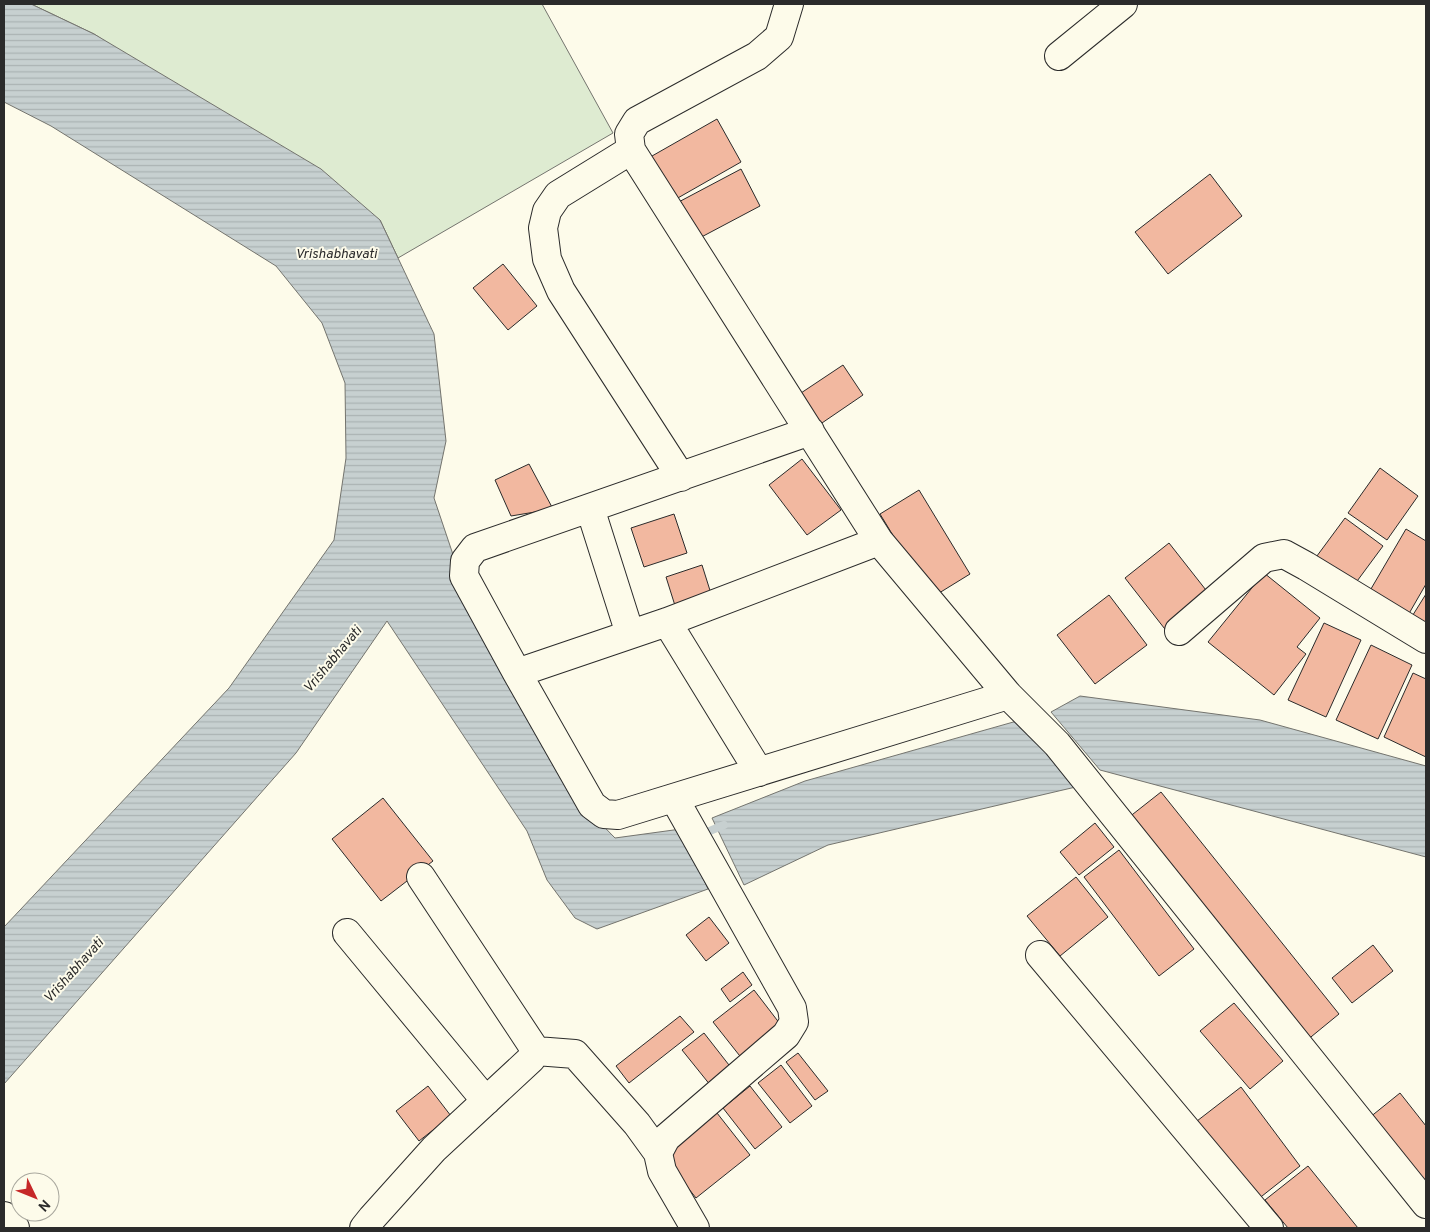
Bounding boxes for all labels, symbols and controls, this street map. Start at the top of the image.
water label: Vrishabhavati [295,246,378,263]
water label: Vrishabhavati [300,622,367,697]
water label: Vrishabhavati [40,934,109,1007]
north arrow [10,1172,60,1222]
text: N [34,1195,53,1214]

